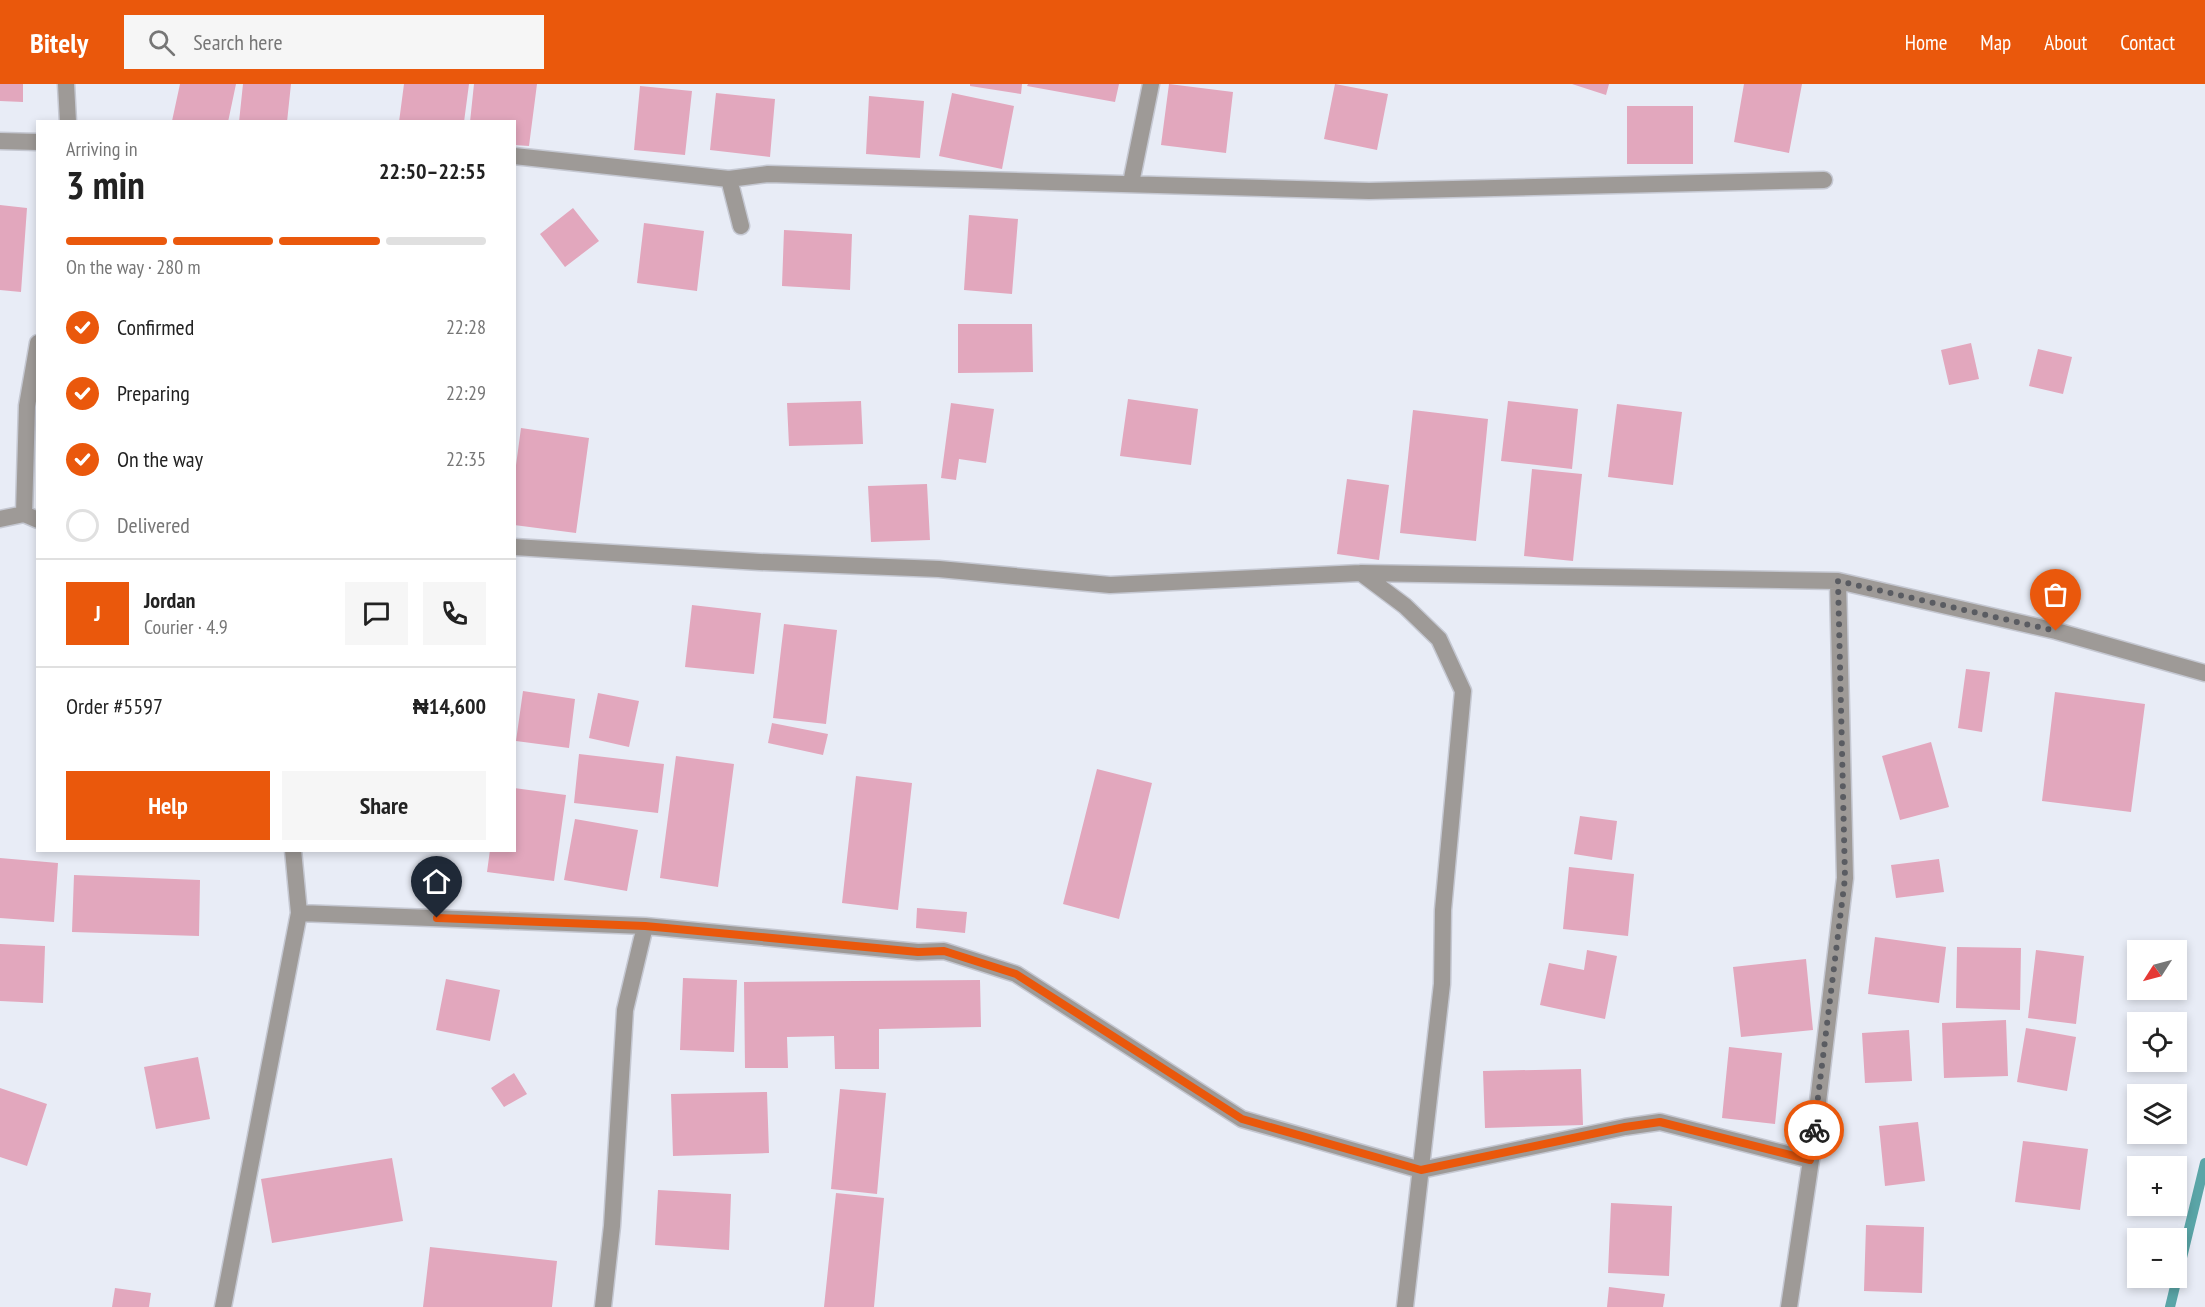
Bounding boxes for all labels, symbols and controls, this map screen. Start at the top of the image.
search box [124,15,544,69]
text: Bitely [30,24,88,61]
icon: search [145,26,178,59]
text: Search here [193,28,283,56]
text: Home [1905,29,1947,56]
text: Map [1980,29,2011,56]
text: About [2044,29,2087,56]
text: Contact [2120,29,2175,56]
text: Arriving in [66,136,138,162]
text: 22:50–22:55 [379,157,486,185]
text: 3 min [66,159,145,210]
text: On the way · 280 m [66,254,201,280]
icon: check [66,311,99,344]
text: Confirmed [117,313,194,341]
text: 22:28 [446,314,486,340]
icon: check [66,377,99,410]
text: Preparing [117,379,190,407]
text: 22:29 [446,380,486,406]
icon: check [66,443,99,476]
text: On the way [117,445,203,473]
text: 22:35 [446,446,486,472]
text: Delivered [117,511,190,539]
pin [2030,569,2081,631]
icon: bag [2039,578,2072,611]
button: chat [345,582,408,645]
button: phone [423,582,486,645]
text: Jordan [144,586,195,614]
text: J [94,599,101,627]
text: Courier · 4.9 [144,614,228,640]
text: Order #5597 [66,692,163,720]
text: ₦14,600 [413,692,486,720]
button: Help [66,771,270,840]
button: Share [282,771,486,840]
pin [411,856,462,918]
icon: home [420,865,453,898]
north arrow [2127,940,2187,1000]
map controls [2127,940,2187,1288]
button: locate [2127,1012,2187,1072]
button: layers [2127,1084,2187,1144]
courier [1784,1100,1844,1160]
icon: bike [1798,1114,1831,1147]
button: + [2127,1156,2187,1216]
button: − [2127,1228,2187,1288]

